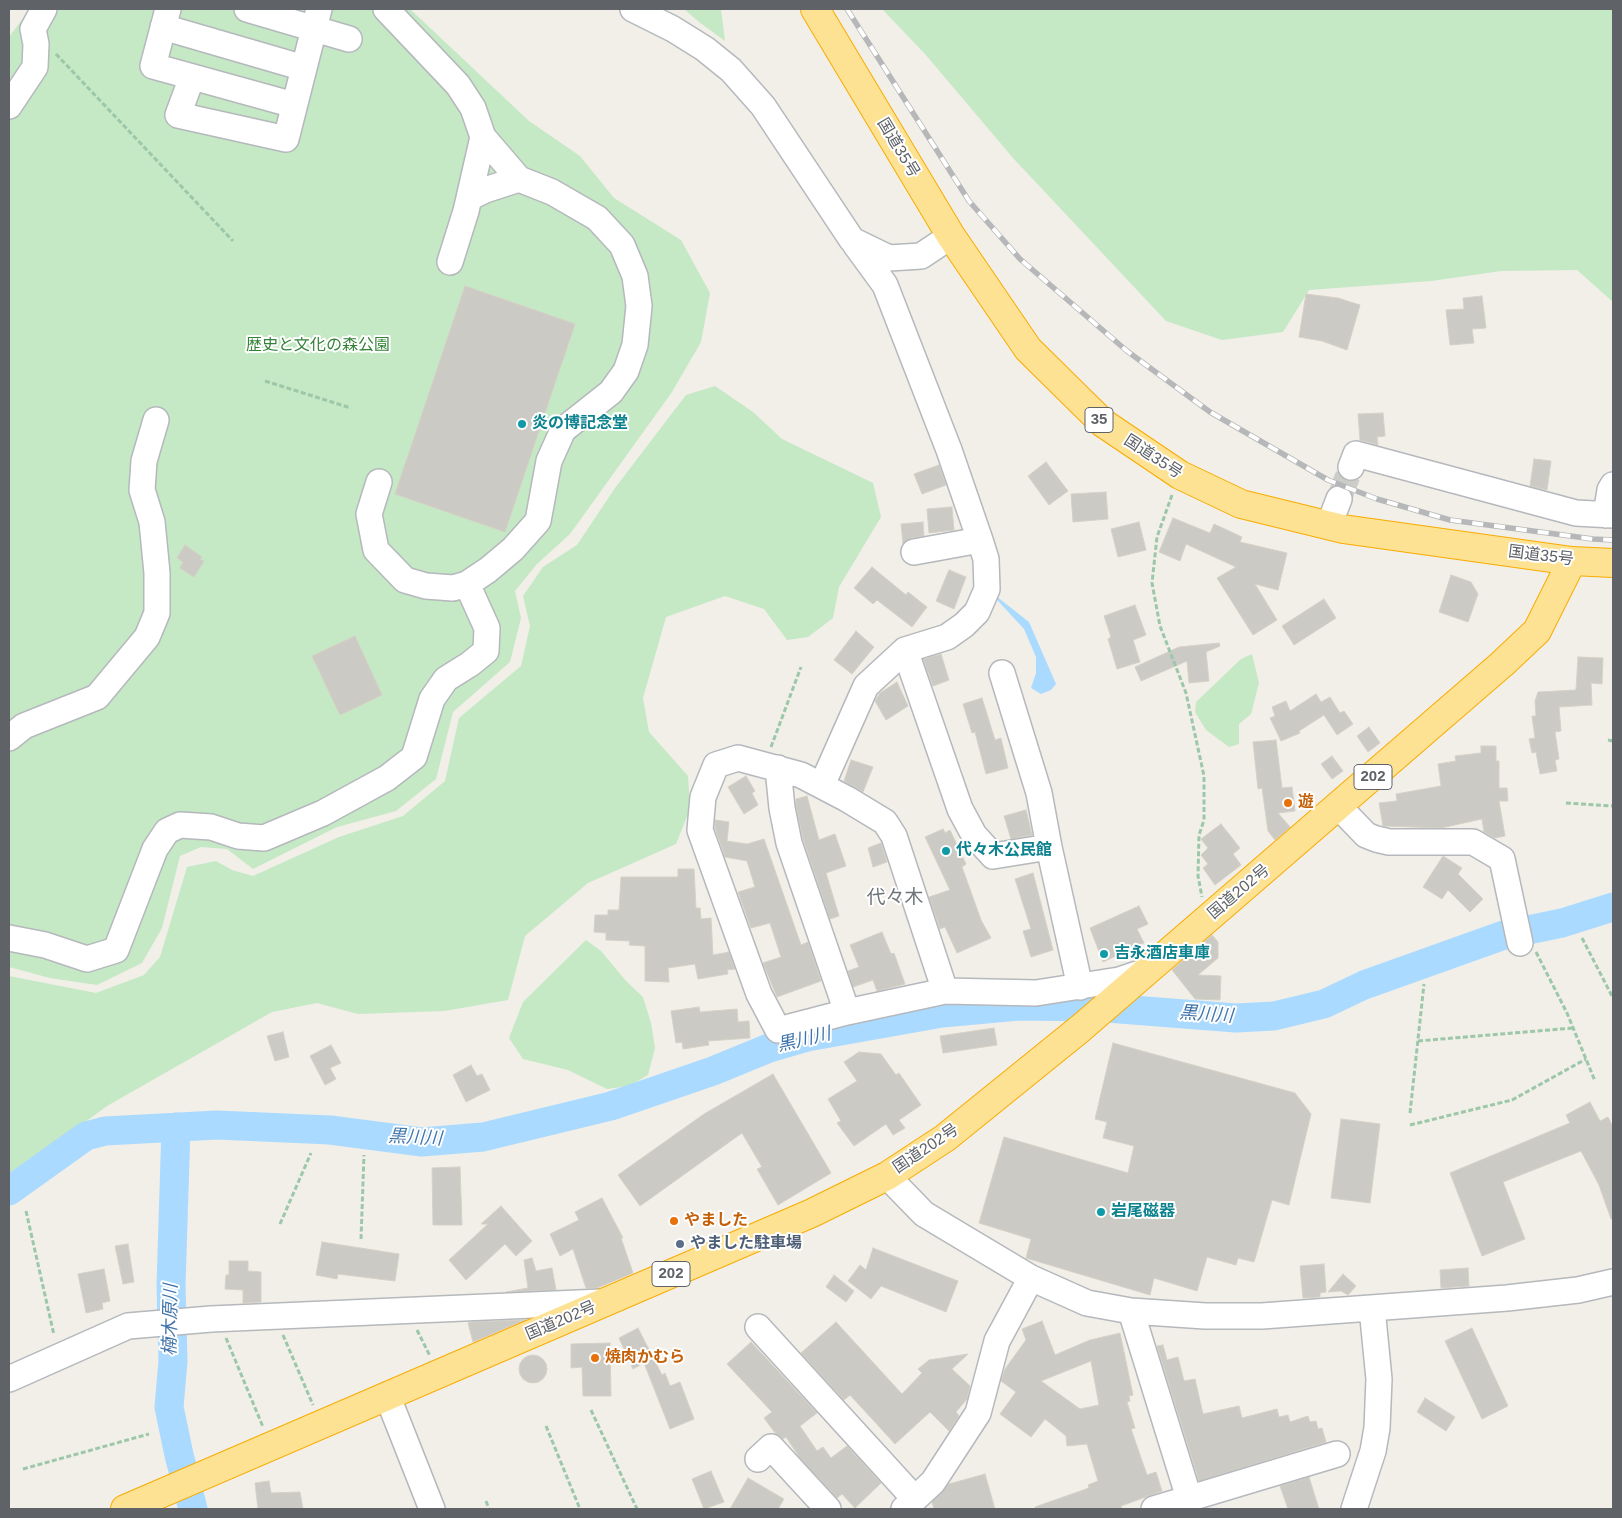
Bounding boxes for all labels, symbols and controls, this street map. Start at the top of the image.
street label: 国道35号 [873,115,923,181]
park label: 歴史と文化の森公園 [246,336,390,356]
road number: 35 [1085,408,1113,432]
place label: 炎の博記念堂 [532,414,628,434]
marker: 炎の博記念堂 [516,418,528,430]
street label: 国道35号 [1120,431,1186,483]
street label: 国道35号 [1507,542,1575,570]
road number: 202 [1354,764,1392,790]
place label: 遊 [1298,793,1314,813]
marker: 遊 [1282,797,1294,809]
place label: 代々木公民館 [956,841,1052,861]
marker: 代々木公民館 [940,845,952,857]
street label: 国道202号 [1204,861,1274,923]
district label: 代々木 [867,887,923,909]
place label: 吉永酒店車庫 [1114,944,1210,964]
marker: 吉永酒店車庫 [1098,948,1110,960]
water label: 黒川川 [1178,1002,1234,1028]
water label: 黒川川 [775,1023,833,1057]
street label: 国道202号 [890,1120,962,1178]
water label: 黒川川 [387,1126,443,1150]
place label: 岩尾磁器 [1111,1202,1175,1222]
marker: 岩尾磁器 [1095,1206,1107,1218]
place label: やました [684,1211,748,1231]
marker: やました [668,1215,680,1227]
place label: やました駐車場 [690,1234,802,1254]
marker: やました駐車場 [674,1238,686,1250]
road number: 202 [652,1262,690,1286]
water label: 楠木原川 [160,1284,182,1356]
street label: 国道202号 [523,1298,599,1344]
place label: 焼肉かむら [605,1348,685,1368]
marker: 焼肉かむら [589,1352,601,1364]

